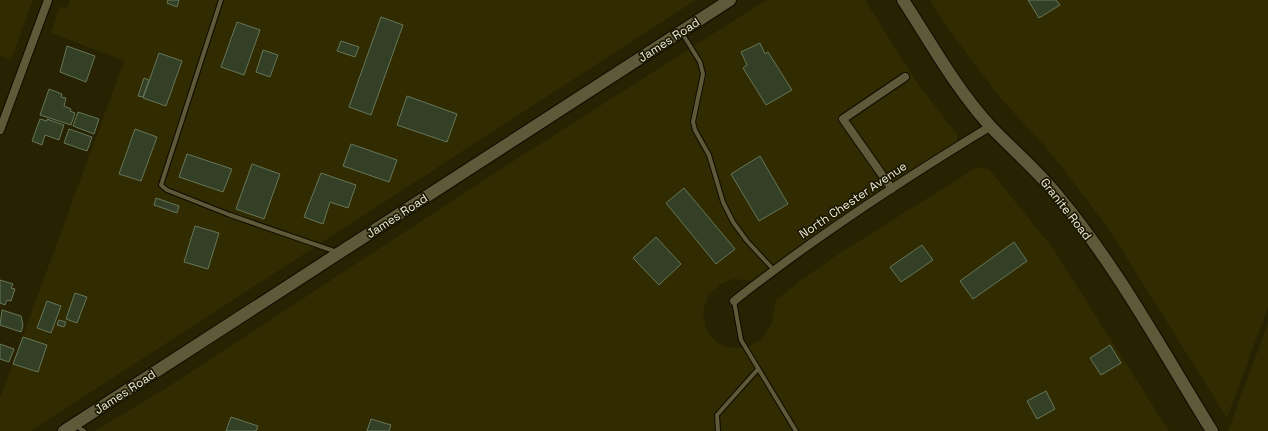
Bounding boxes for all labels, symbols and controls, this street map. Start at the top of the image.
street label: James Road [635,14,703,66]
street label: North Chester Avenue [796,158,910,242]
street label: Granite Road [1037,175,1095,243]
street label: James Road [363,190,431,242]
street label: James Road [91,366,159,418]

